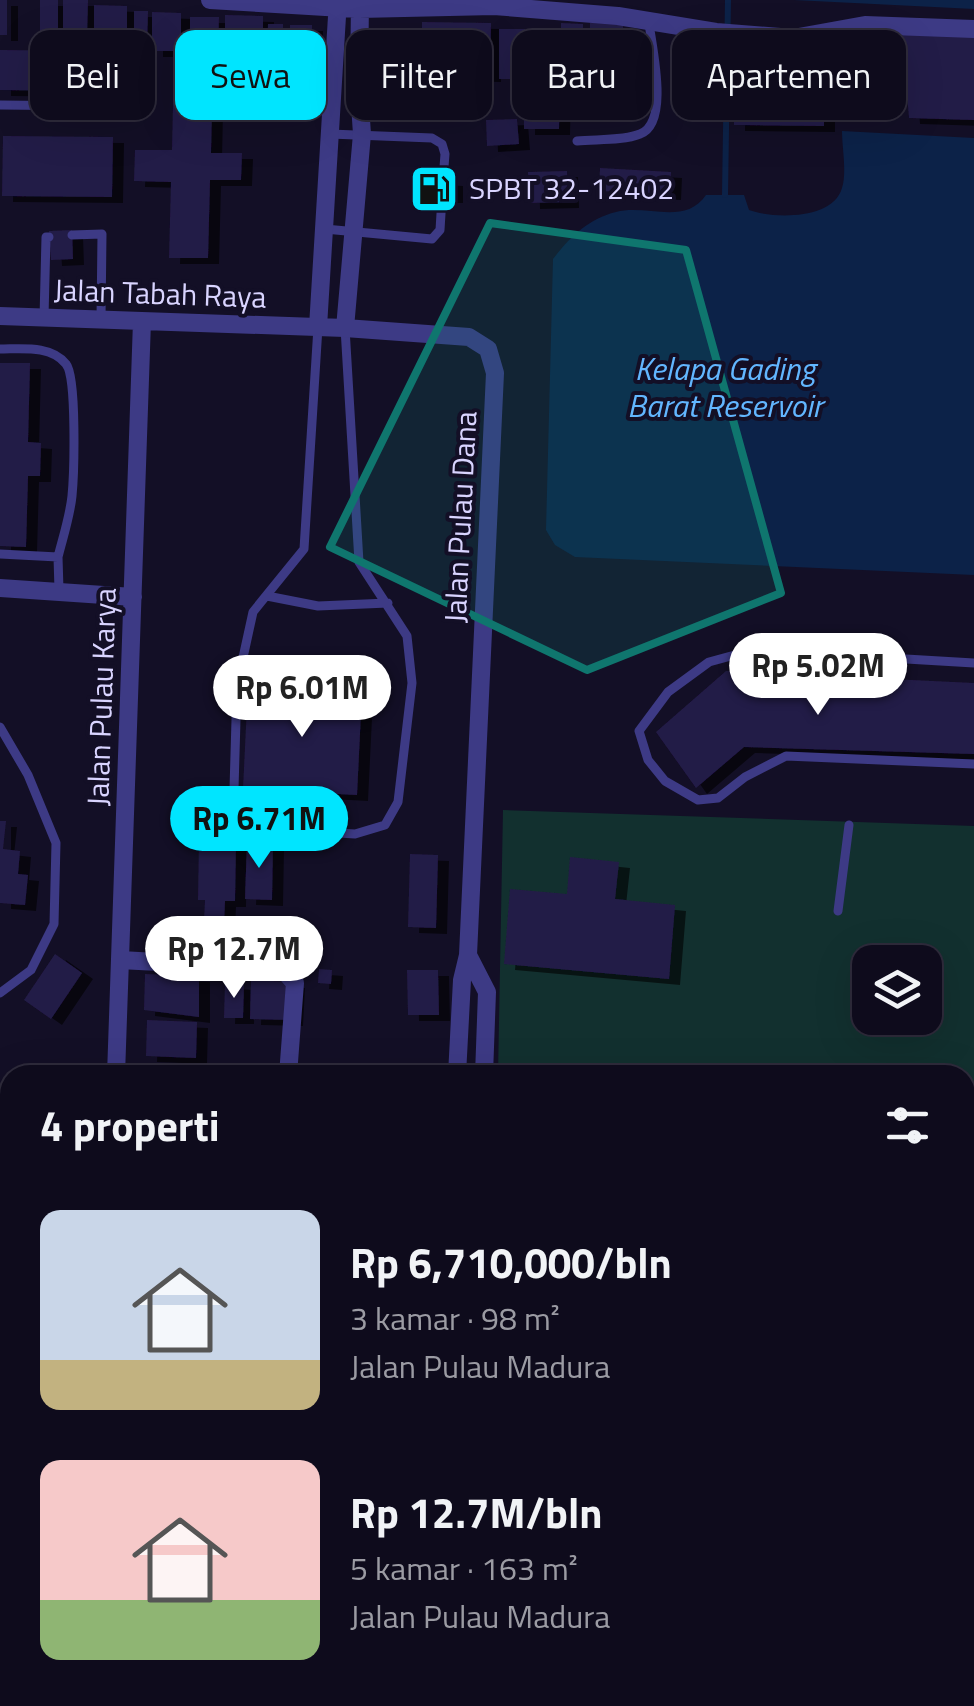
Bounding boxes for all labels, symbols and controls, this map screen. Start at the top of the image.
chip: Beli [30,30,155,120]
chip: Sewa [175,30,326,120]
chip: Filter [346,30,492,120]
chip: Baru [512,30,652,120]
chip: Apartemen [672,30,906,120]
fuel station icon: SPBT 32-12402 [408,163,460,215]
place label: SPBT 32-12402 [469,165,674,211]
street label: Jalan Tabah Raya [53,266,267,320]
water label: Kelapa Gading Barat Reservoir [627,344,827,429]
street label: Jalan Pulau Dana [431,410,489,624]
street label: Jalan Pulau Karya [74,587,128,807]
pin: Rp 5.02M [715,633,921,718]
text: Rp 5.02M [751,641,885,689]
pin: Rp 6.01M [199,655,405,740]
text: Rp 6.01M [235,663,369,711]
pin: Rp 6.71M [156,786,362,871]
text: Rp 6.71M [192,794,326,842]
pin: Rp 12.7M [131,916,337,1001]
text: Rp 12.7M [167,924,301,972]
map controls [852,945,942,1035]
button: layers [852,945,942,1035]
text: 4 properti [40,1093,220,1157]
icon: filters [880,1098,935,1153]
text: Rp 6,710,000/bln [350,1230,672,1294]
icon: home [120,1250,240,1370]
text: 3 kamar · 98 m² [350,1294,560,1342]
text: Jalan Pulau Madura [350,1342,610,1390]
text: Rp 12.7M/bln [350,1480,602,1544]
icon: home [120,1500,240,1620]
text: 5 kamar · 163 m² [350,1544,578,1592]
text: Jalan Pulau Madura [350,1592,610,1640]

